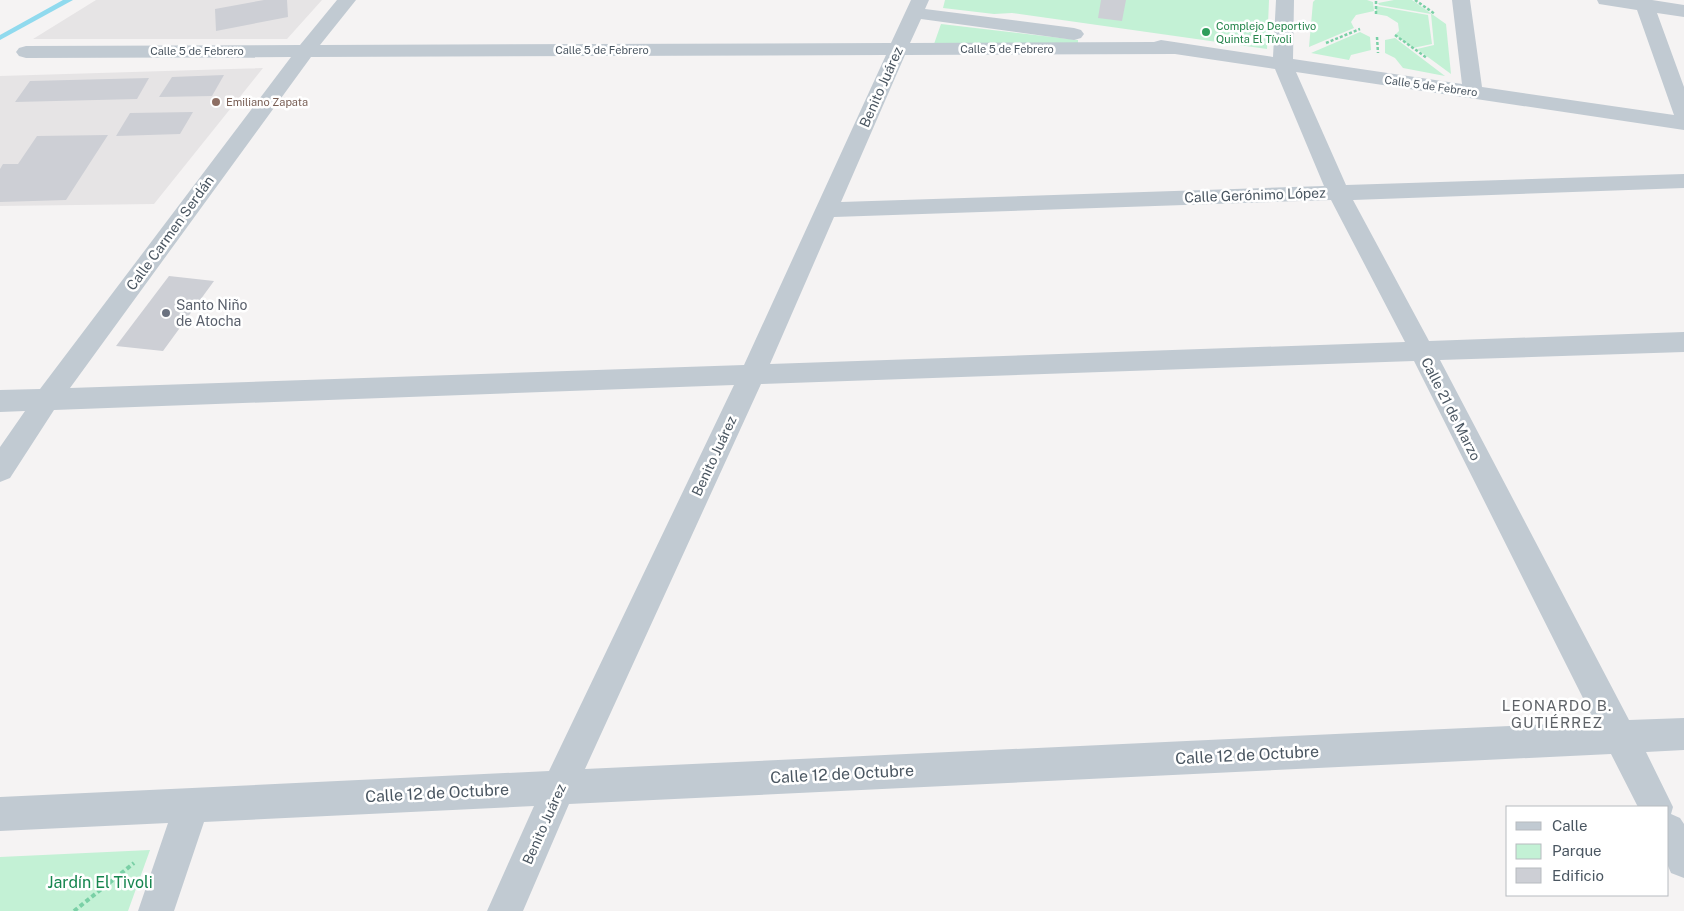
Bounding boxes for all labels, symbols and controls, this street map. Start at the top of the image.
place label: Complejo Deportivo Quinta El Tívoli [1216,20,1316,45]
marker: Complejo Deportivo Quinta El Tívoli [1200,26,1212,38]
street label: Calle 5 de Febrero [960,43,1054,55]
street label: Calle 5 de Febrero [555,44,649,56]
street label: Benito Juárez [856,44,906,130]
street label: Calle 5 de Febrero [150,45,244,57]
street label: Calle 5 de Febrero [1384,74,1478,98]
marker: Emiliano Zapata [210,96,222,108]
place label: Emiliano Zapata [226,96,308,108]
street label: Calle Carmen Serdán [123,173,217,293]
street label: Calle Gerónimo López [1184,185,1326,205]
place label: Santo Niño de Atocha [176,297,248,329]
marker: Santo Niño de Atocha [160,307,172,319]
street label: Calle 21 de Marzo [1418,355,1484,463]
street label: Benito Juárez [688,413,740,499]
district label: LEONARDO B. GUTIÉRREZ [1502,697,1612,731]
street label: Calle 12 de Octubre [1175,742,1319,768]
street label: Calle 12 de Octubre [770,761,914,787]
street label: Calle 12 de Octubre [365,780,509,806]
street label: Benito Juárez [519,781,569,867]
legend [1506,806,1669,896]
text: Calle [1552,817,1588,834]
text: Parque [1552,842,1602,859]
text: Edificio [1552,867,1604,884]
park label: Jardín El Tivoli [47,873,153,892]

